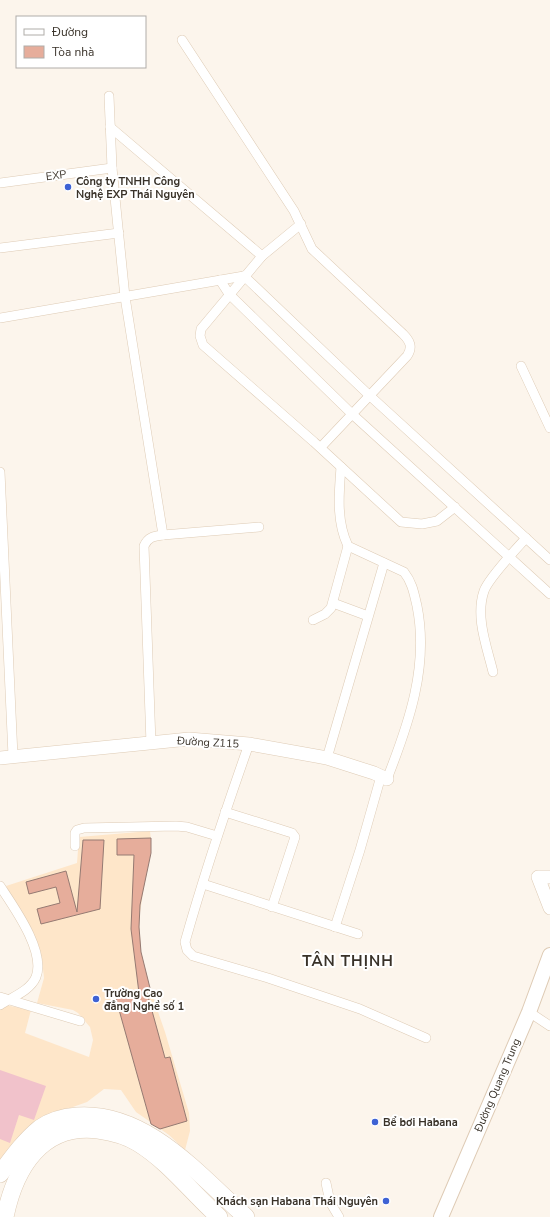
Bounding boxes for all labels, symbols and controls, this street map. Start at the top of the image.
legend [16,16,146,68]
text: Đường [51,24,88,40]
text: Tòa nhà [52,44,94,60]
street label: EXP [45,167,67,184]
place label: Công ty TNHH Công Nghệ EXP Thái Nguyên [76,174,195,202]
marker: Công ty TNHH Công Nghệ EXP Thái Nguyên [63,182,73,192]
street label: Đường Z115 [176,733,240,752]
district label: TÂN THỊNH [302,951,394,971]
place label: Trường Cao đẳng Nghề số 1 [104,986,184,1014]
marker: Trường Cao đẳng Nghề số 1 [91,994,101,1004]
street label: Đường Quang Trung [471,1036,524,1135]
place label: Bể bơi Habana [383,1115,458,1130]
marker: Bể bơi Habana [370,1117,380,1127]
place label: Khách sạn Habana Thái Nguyên [216,1194,378,1209]
marker: Khách sạn Habana Thái Nguyên [381,1196,391,1206]

